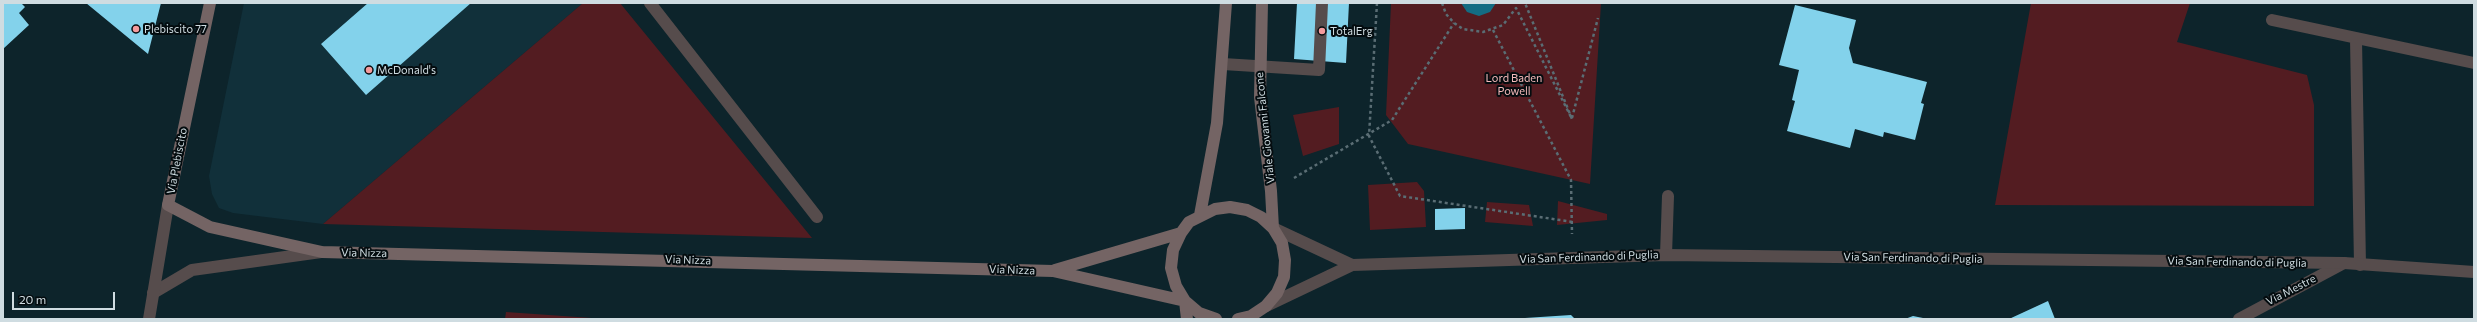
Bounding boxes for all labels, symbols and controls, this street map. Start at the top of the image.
place label: Plebiscito 77 [144,22,207,36]
marker: Plebiscito 77 [131,24,141,34]
place label: TotalErg [1330,24,1373,38]
marker: TotalErg [1317,26,1327,36]
place label: McDonald's [377,63,436,77]
marker: McDonald's [364,65,374,75]
park label: Lord Baden Powell [1486,71,1542,97]
street label: Viale Giovanni Falcone [1253,72,1277,184]
street label: Via Plebiscito [164,127,190,195]
street label: Via Nizza [341,246,387,260]
street label: Via San Ferdinando di Puglia [1519,248,1659,266]
street label: Via San Ferdinando di Puglia [1843,250,1983,266]
street label: Via Nizza [665,253,711,267]
street label: Via San Ferdinando di Puglia [2167,254,2307,270]
street label: Via Nizza [989,263,1035,277]
street label: Via Mestre [2264,272,2318,308]
scale bar [14,284,117,310]
text: 20 m [19,292,46,306]

